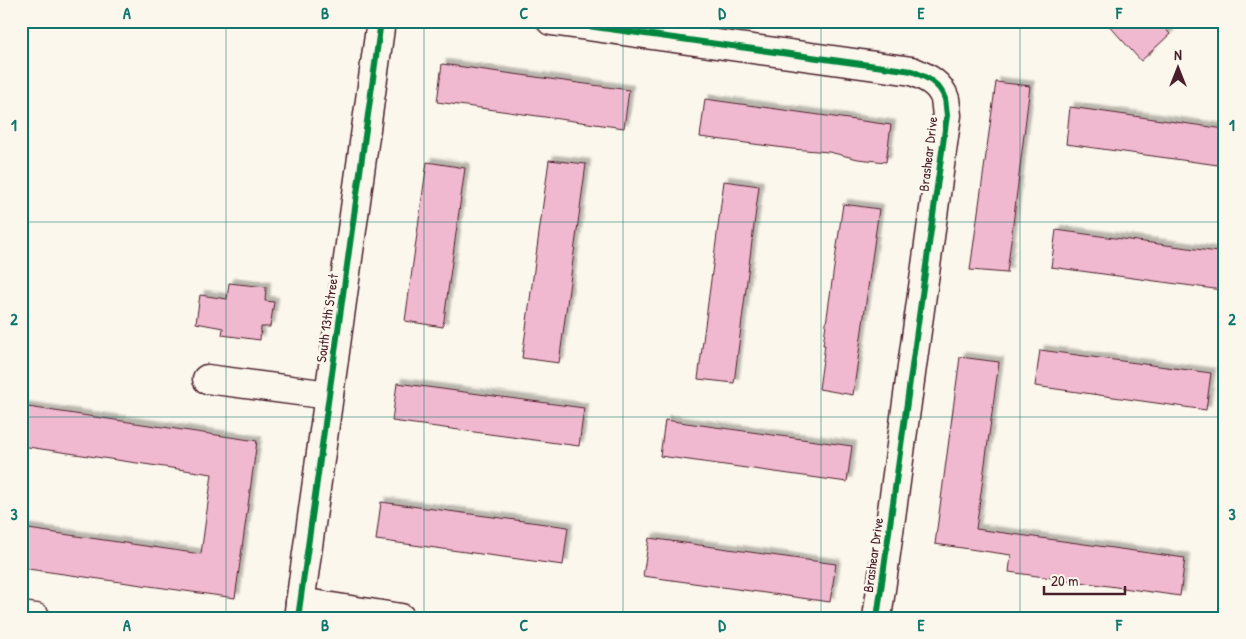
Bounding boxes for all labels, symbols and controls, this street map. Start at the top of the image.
text: A [123,2,131,24]
text: B [321,2,329,24]
text: C [520,2,529,24]
text: D [718,2,726,24]
text: E [917,2,925,24]
text: F [1115,2,1123,24]
north arrow [1154,42,1204,92]
text: N [1174,45,1182,64]
text: 1 [11,114,17,136]
text: 1 [1229,114,1235,136]
street label: Brashear Drive [913,115,942,192]
street label: South 13th Street [311,272,342,364]
text: 2 [10,308,18,330]
text: 2 [1228,308,1236,330]
text: 3 [10,503,18,525]
text: 3 [1228,503,1236,525]
street label: Brashear Drive [858,516,887,594]
scale bar [1044,564,1125,596]
text: 20 m [1051,570,1078,591]
text: A [123,614,131,636]
text: B [321,614,329,636]
text: C [520,614,529,636]
text: D [718,614,726,636]
text: E [917,614,925,636]
text: F [1115,614,1123,636]

